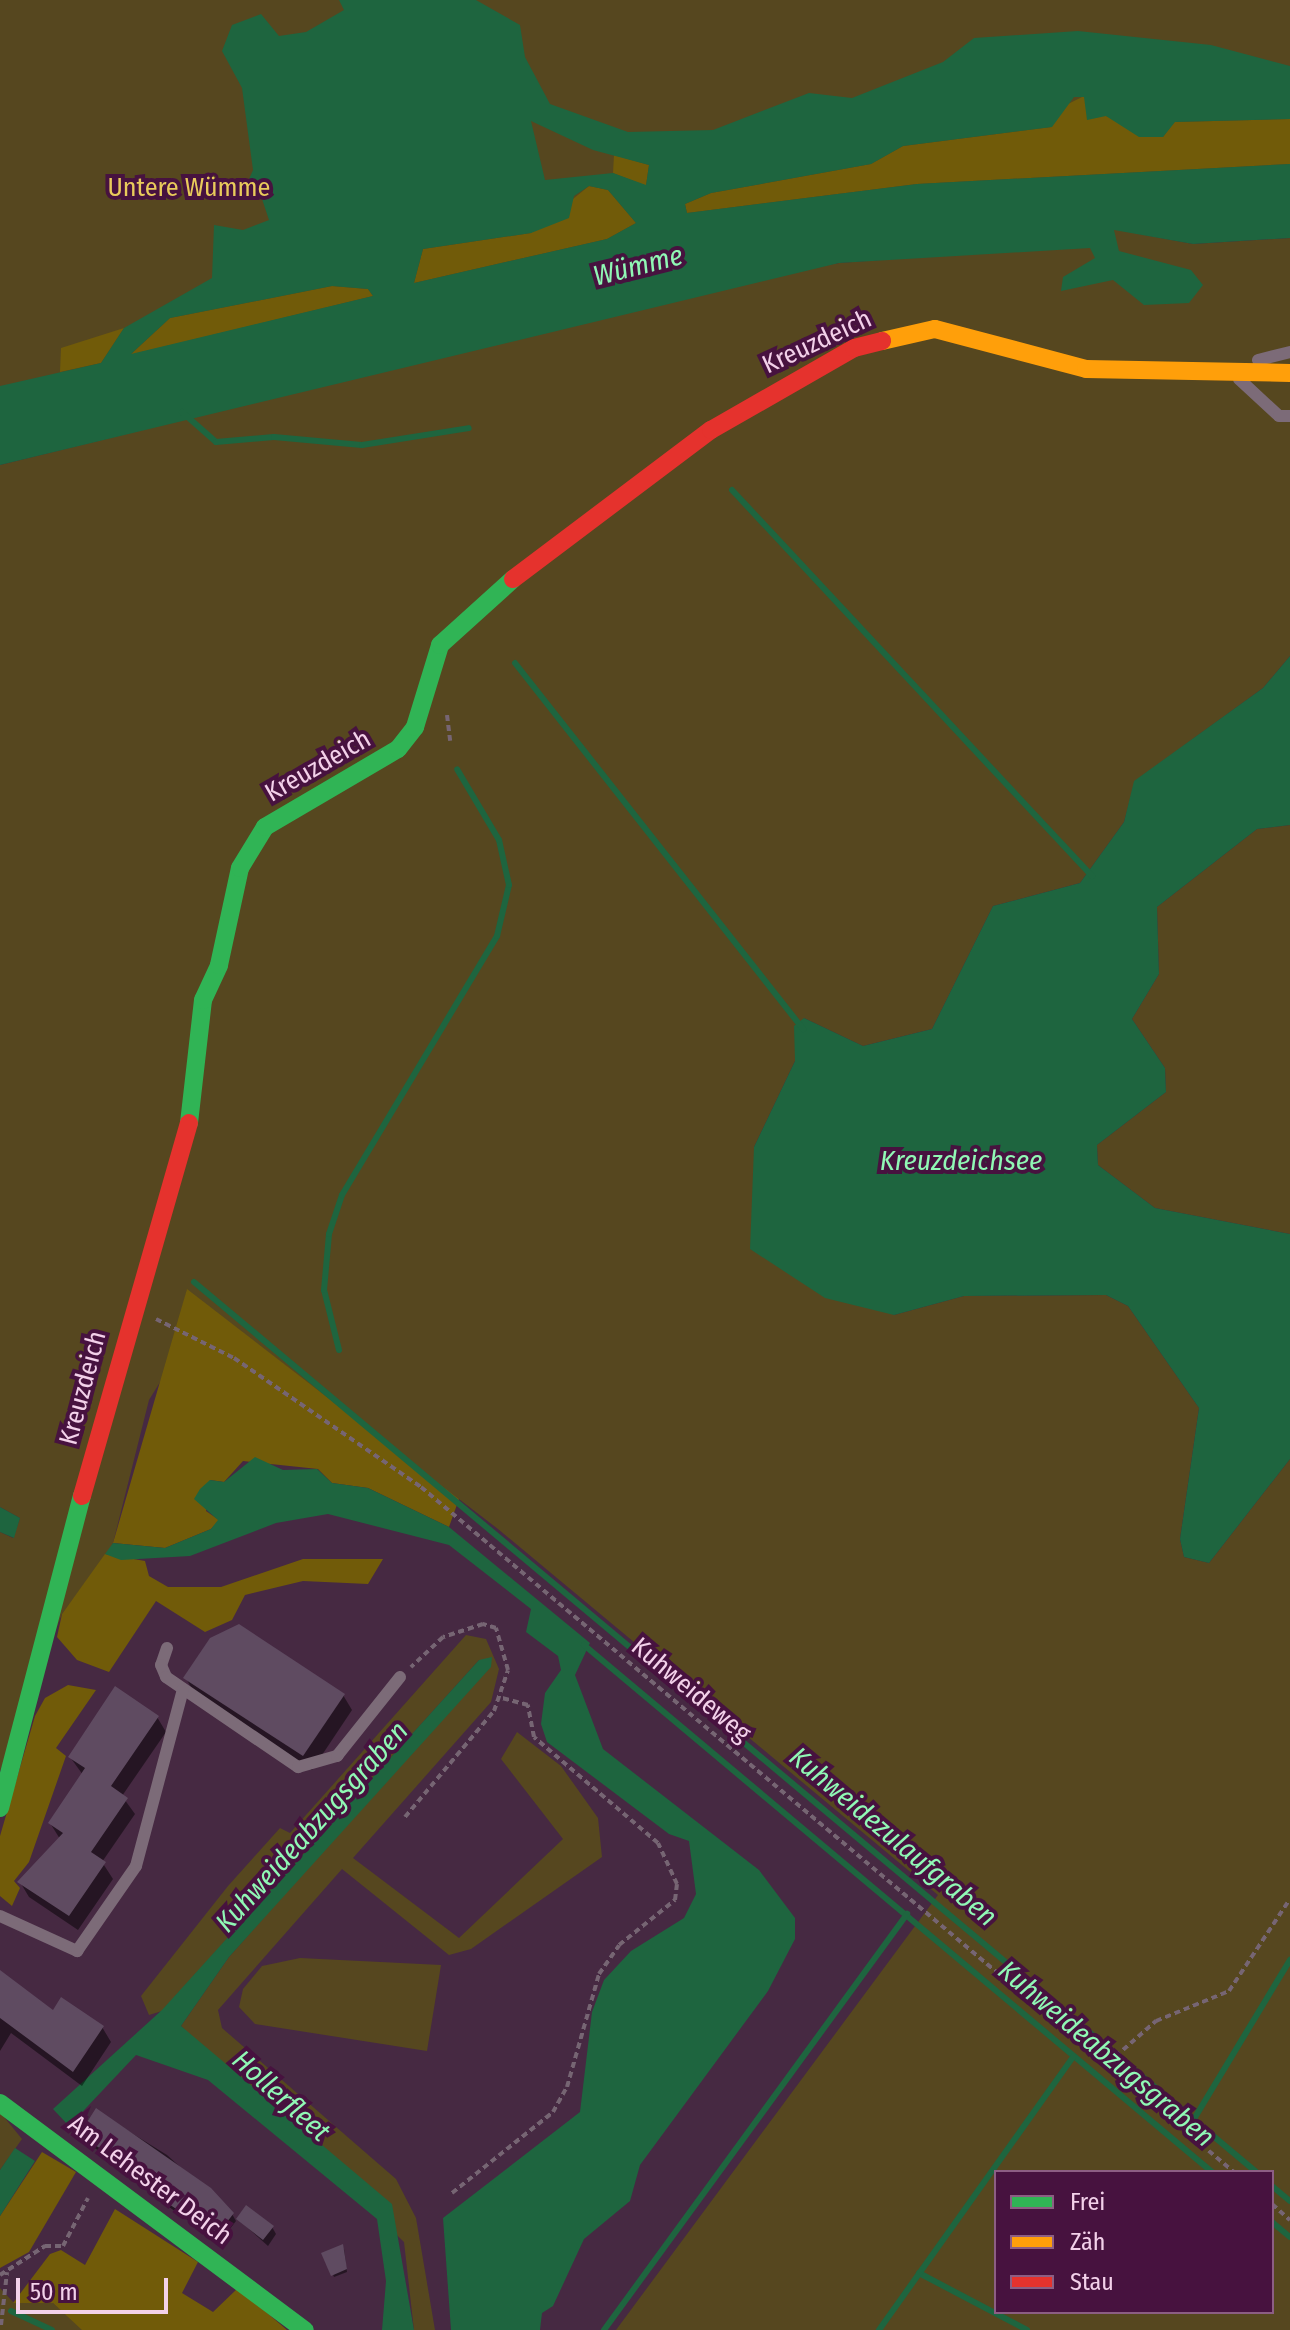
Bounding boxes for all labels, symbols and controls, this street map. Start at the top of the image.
park label: Untere Wümme [108,172,270,204]
water label: Wümme [590,239,686,293]
street label: Kreuzdeich [757,303,877,381]
street label: Kreuzdeich [260,723,376,809]
water label: Kreuzdeichsee [880,1144,1042,1178]
street label: Kreuzdeich [53,1328,113,1448]
street label: Kuhweideweg [625,1631,757,1749]
water label: Kuhweideabzugsgraben [209,1715,415,1939]
water label: Kuhweidezulaufgraben [782,1740,1004,1934]
water label: Kuhweideabzugsgraben [991,1954,1221,2154]
water label: Hollerfleet [225,2043,337,2149]
street label: Am Lehester Deich [62,2108,238,2252]
legend [994,2170,1274,2314]
text: Frei [1070,2188,1105,2216]
text: Zäh [1070,2228,1105,2256]
scale bar [20,2262,172,2312]
text: Stau [1070,2268,1114,2296]
text: 50 m [30,2278,78,2306]

